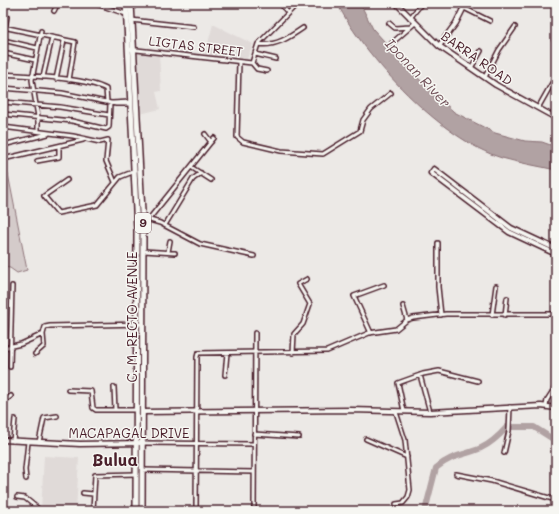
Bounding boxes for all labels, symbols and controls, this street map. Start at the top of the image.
street label: BARRA ROAD [438,27,516,89]
street label: LIGTAS STREET [148,31,244,60]
water label: Iponan River [381,34,455,111]
road number: 9 [135,213,151,233]
street label: C. M. RECTO AVENUE [123,252,140,383]
street label: MACAPAGAL DRIVE [68,424,190,441]
district label: Bulua [92,448,138,470]

